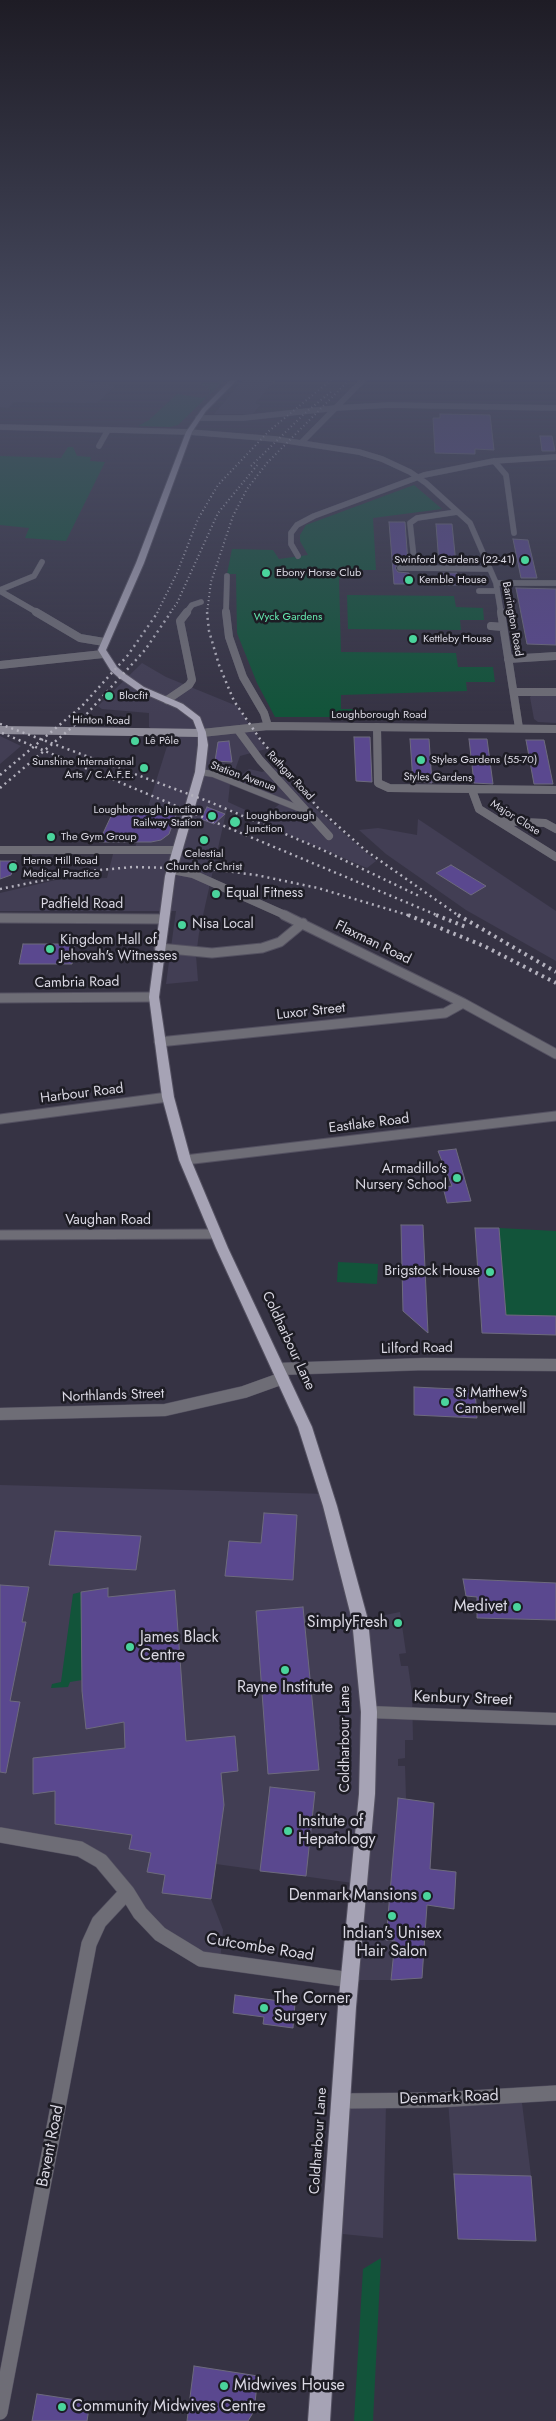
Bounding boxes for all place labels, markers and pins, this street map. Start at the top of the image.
place label: Swinford Gardens (22-41) [394,553,515,567]
marker: Swinford Gardens (22-41) [519,554,531,566]
place label: Ebony Horse Club [276,566,361,580]
marker: Ebony Horse Club [260,567,272,579]
place label: Kemble House [419,573,487,587]
marker: Kemble House [403,574,415,586]
place label: Kettleby House [423,632,492,646]
marker: Kettleby House [407,633,419,645]
place label: Blocfit [119,689,148,703]
marker: Blocfit [103,690,115,702]
place label: Lê Pôle [145,734,179,748]
marker: Lê Pôle [129,735,141,747]
place label: Styles Gardens (55-70) [431,753,537,767]
marker: Styles Gardens (55-70) [415,754,427,766]
place label: Sunshine International Arts / C.A.F.E. [32,755,134,781]
marker: Sunshine International Arts / C.A.F.E. [138,762,150,774]
place label: Loughborough Junction Railway Station [93,803,202,829]
place label: Loughborough Junction [246,809,314,835]
marker: Loughborough Junction Railway Station [206,810,218,822]
marker: Loughborough Junction [228,815,242,829]
place label: The Gym Group [61,830,136,844]
marker: The Gym Group [45,831,57,843]
marker: Celestial Church of Christ [198,834,210,846]
place label: Celestial Church of Christ [166,847,242,873]
place label: Herne Hill Road Medical Practice [23,854,100,880]
marker: Herne Hill Road Medical Practice [7,861,19,873]
place label: Equal Fitness [226,886,303,902]
marker: Equal Fitness [210,888,222,900]
place label: Nisa Local [192,917,254,933]
marker: Nisa Local [176,919,188,931]
place label: Kingdom Hall of Jehovah's Witnesses [60,933,177,966]
marker: Kingdom Hall of Jehovah's Witnesses [44,943,56,955]
place label: Armadillo's Nursery School [355,1162,447,1194]
marker: Armadillo's Nursery School [451,1172,463,1184]
place label: Brigstock House [384,1264,480,1280]
marker: Brigstock House [484,1266,496,1278]
place label: St Matthew's Camberwell [455,1386,527,1418]
marker: St Matthew's Camberwell [439,1396,451,1408]
place label: Medivet [454,1597,507,1617]
marker: Medivet [511,1601,523,1613]
place label: SimplyFresh [307,1613,388,1633]
marker: SimplyFresh [392,1617,404,1629]
place label: James Black Centre [140,1628,218,1666]
marker: James Black Centre [124,1641,136,1653]
marker: Rayne Institute [279,1664,291,1676]
place label: Rayne Institute [237,1678,333,1698]
place label: Insitute of Hepatology [298,1812,376,1850]
marker: Insitute of Hepatology [282,1825,294,1837]
place label: Denmark Mansions [289,1886,417,1906]
marker: Denmark Mansions [421,1890,433,1902]
marker: Indian's Unisex Hair Salon [386,1910,398,1922]
place label: Indian's Unisex Hair Salon [342,1924,442,1962]
place label: The Corner Surgery [274,1989,350,2027]
marker: The Corner Surgery [258,2002,270,2014]
place label: Midwives House [234,2376,345,2396]
marker: Midwives House [218,2380,230,2392]
place label: Community Midwives Centre [72,2397,266,2417]
marker: Community Midwives Centre [56,2401,68,2413]

